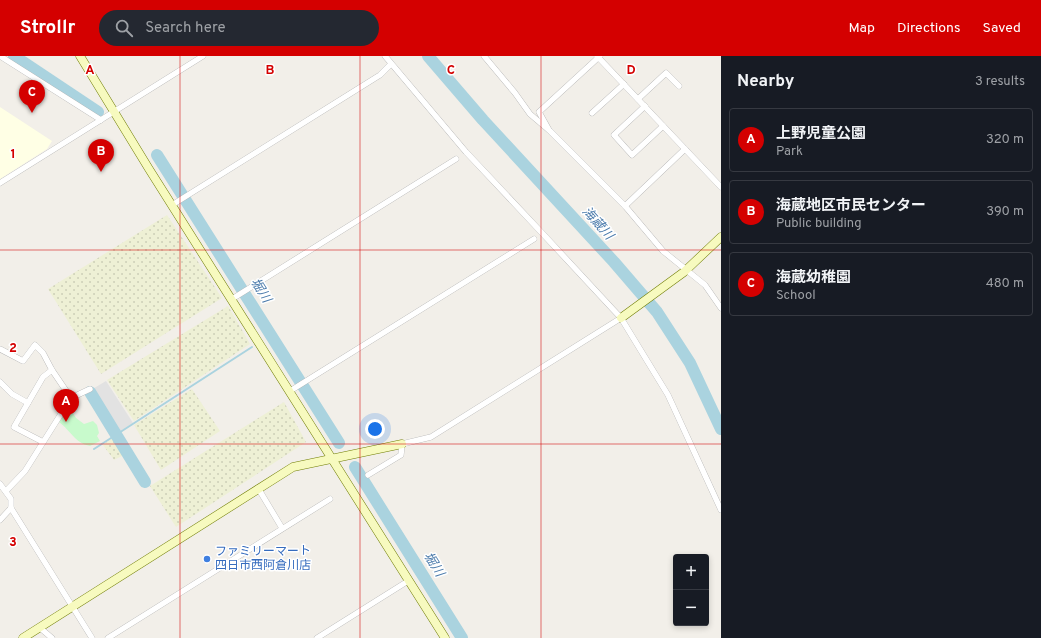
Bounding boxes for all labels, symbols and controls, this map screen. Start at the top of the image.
search box [99,10,379,46]
text: Strollr [20,16,75,40]
icon: search [113,17,135,39]
text: Search here [145,19,225,38]
text: Map [849,20,875,37]
text: Directions [897,20,961,37]
text: Saved [983,20,1021,37]
text: A [85,63,95,79]
text: B [266,63,275,79]
text: C [447,63,455,79]
text: D [626,63,636,79]
text: Nearby [737,71,794,93]
text: 3 results [975,74,1025,90]
pin: C [19,80,45,113]
text: 上野児童公園 [776,125,866,144]
text: A [746,132,756,148]
text: 320 m [986,132,1024,148]
pin: B [88,139,114,172]
text: Park [776,144,803,160]
text: 1 [10,147,16,163]
text: 海蔵地区市民センター [776,197,926,216]
water label: 海蔵川 [578,204,617,245]
text: B [747,204,755,220]
text: 390 m [986,204,1024,220]
text: Public building [776,216,862,232]
text: 海蔵幼稚園 [776,269,851,288]
water label: 堀川 [246,276,275,308]
text: C [747,276,755,292]
text: 480 m [986,276,1024,292]
text: School [776,288,816,304]
text: 2 [9,341,17,357]
pin: A [53,389,79,422]
your location [365,419,385,439]
text: 3 [9,535,17,551]
place label: ファミリーマート 四日市西阿倉川店 [215,544,311,574]
water label: 堀川 [419,550,448,582]
marker: ファミリーマート 四日市西阿倉川店 [202,554,212,564]
map controls [673,554,709,626]
button: + [673,554,709,590]
button: − [673,590,709,626]

